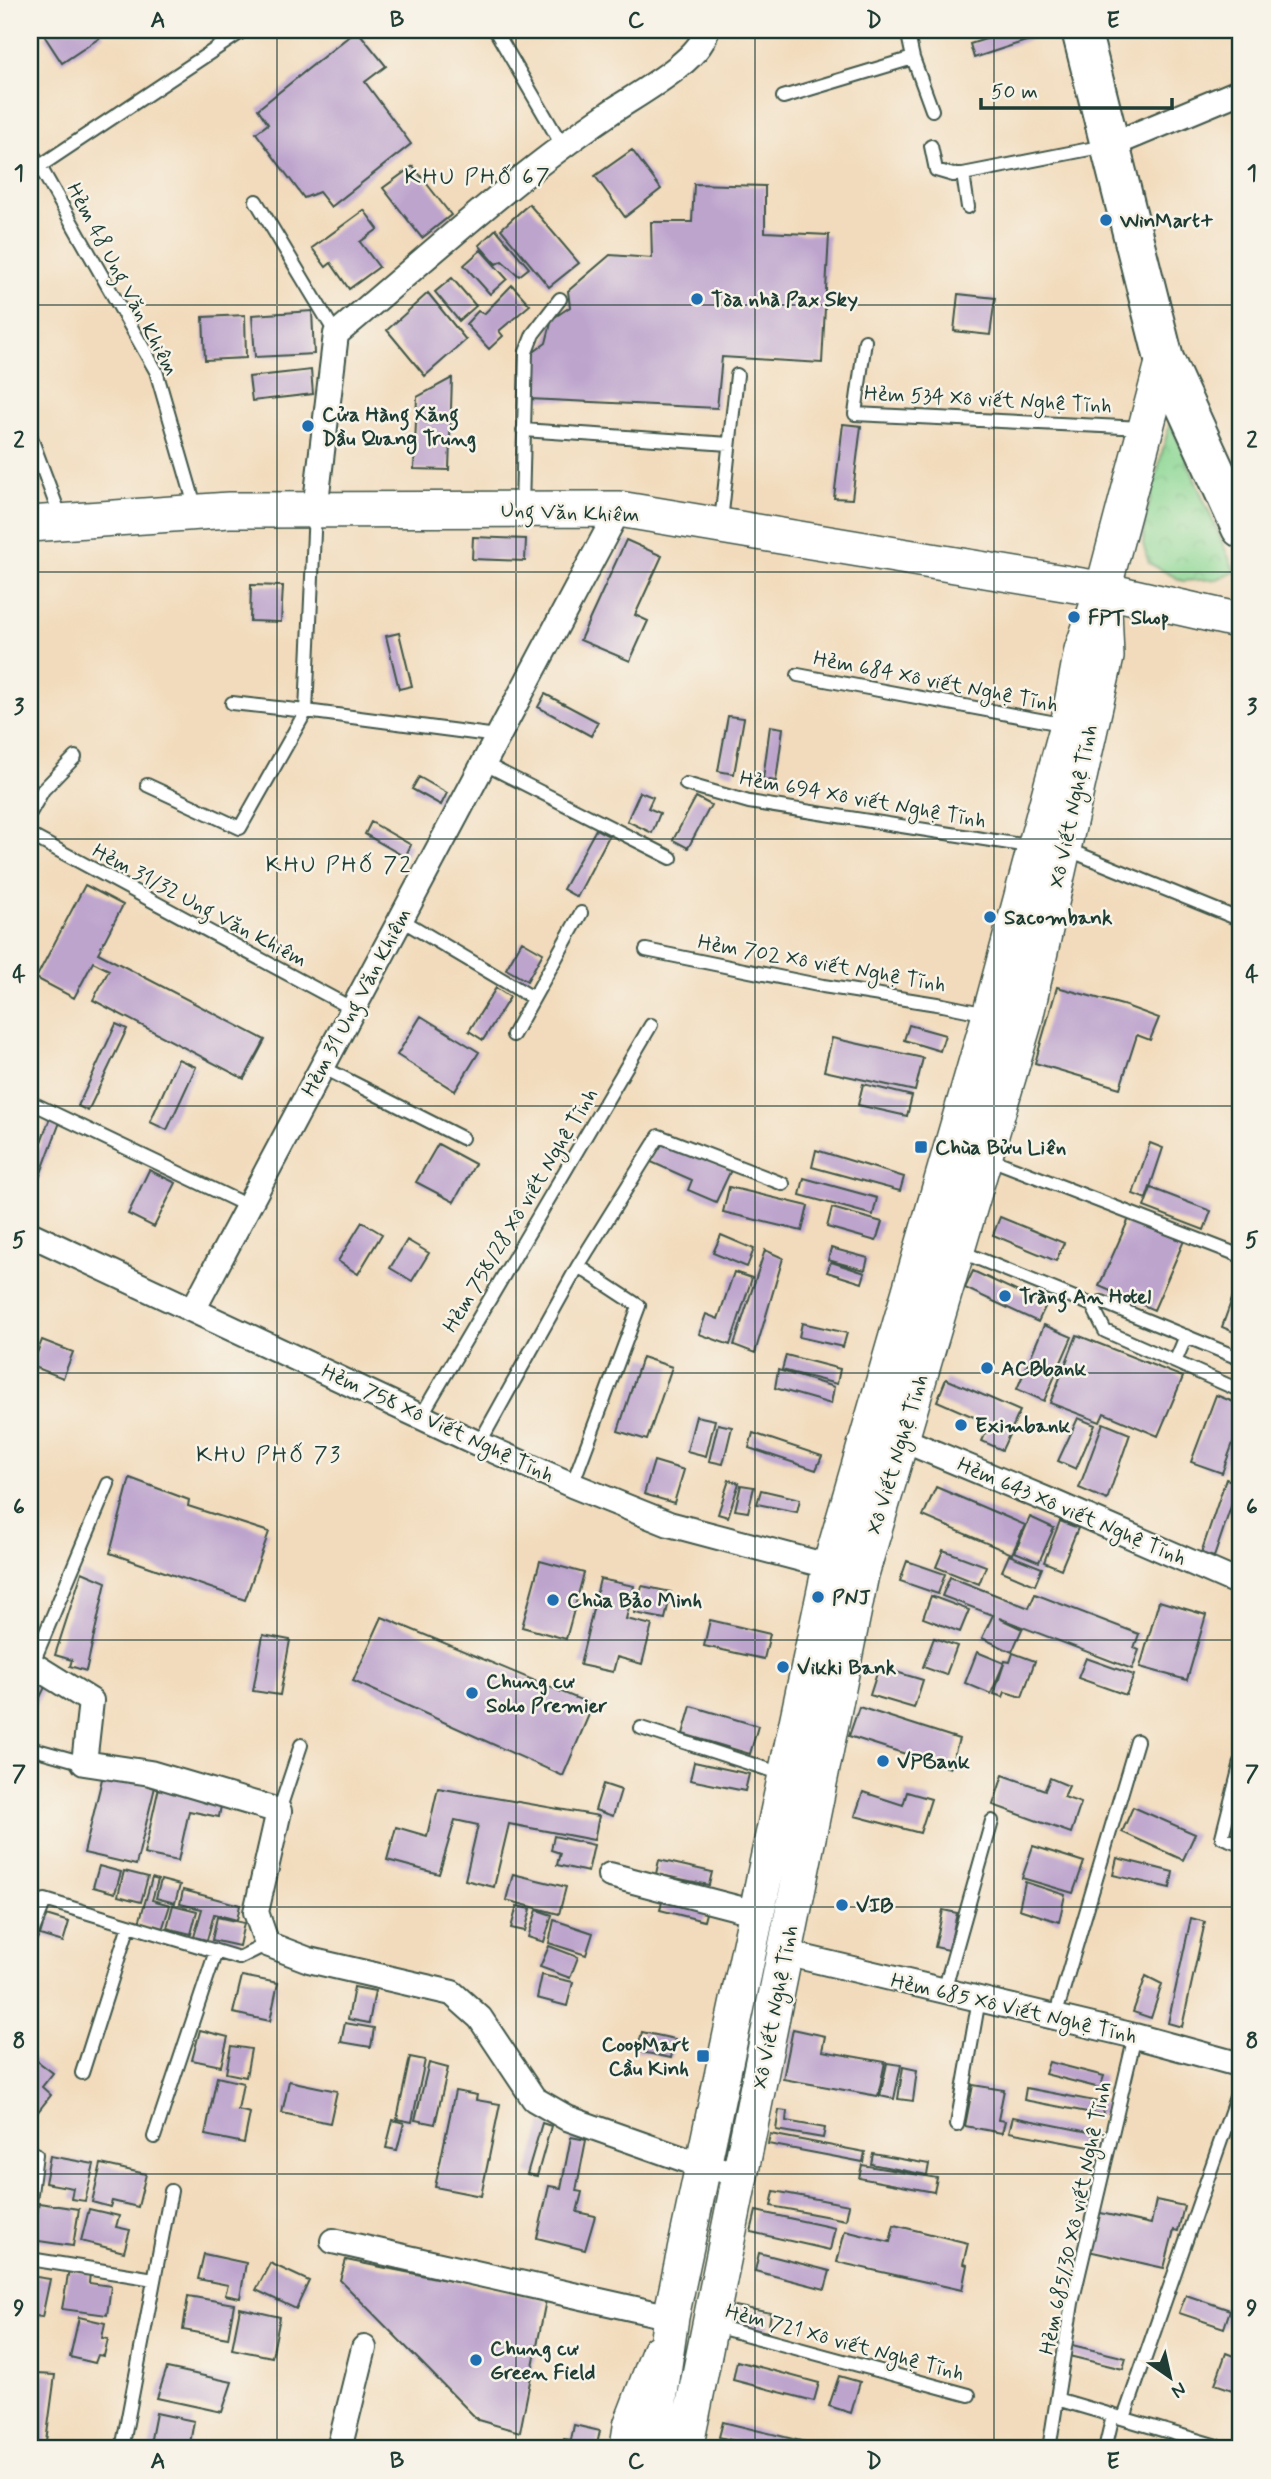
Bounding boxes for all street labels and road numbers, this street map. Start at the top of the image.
street label: Hẻm 48 Ung Văn Khiêm [58,178,185,382]
street label: Hẻm 534 Xô viết Nghệ Tĩnh [863,380,1113,421]
street label: Ung Văn Khiêm [500,497,640,531]
street label: Hẻm 684 Xô viết Nghệ Tĩnh [811,644,1061,720]
street label: Xô Viết Nghệ Tĩnh [1043,722,1106,891]
street label: Hẻm 694 Xô viết Nghệ Tĩnh [737,765,988,836]
street label: Hẻm 31/32 Ung Văn Khiêm [86,837,312,976]
street label: Hẻm 31 Ung Văn Khiêm [295,903,420,1102]
street label: Hẻm 702 Xô viết Nghệ Tĩnh [695,928,948,1001]
street label: Hẻm 758/28 Xô viết Nghệ Tĩnh [437,1083,606,1338]
street label: Hẻm 758 Xô Viết Nghệ Tĩnh [316,1358,558,1491]
street label: Xô Viết Nghệ Tĩnh [860,1371,937,1538]
street label: Hẻm 643 Xô viết Nghệ Tĩnh [952,1451,1190,1574]
street label: Xô Viết Nghệ Tĩnh [746,1923,807,2092]
street label: Hẻm 685 Xô Viết Nghệ Tĩnh [888,1967,1140,2052]
street label: Hẻm 685/30 Xô viết Nghệ Tĩnh [1033,2079,1120,2358]
street label: Hẻm 721 Xô viết Nghệ Tĩnh [722,2298,967,2389]

